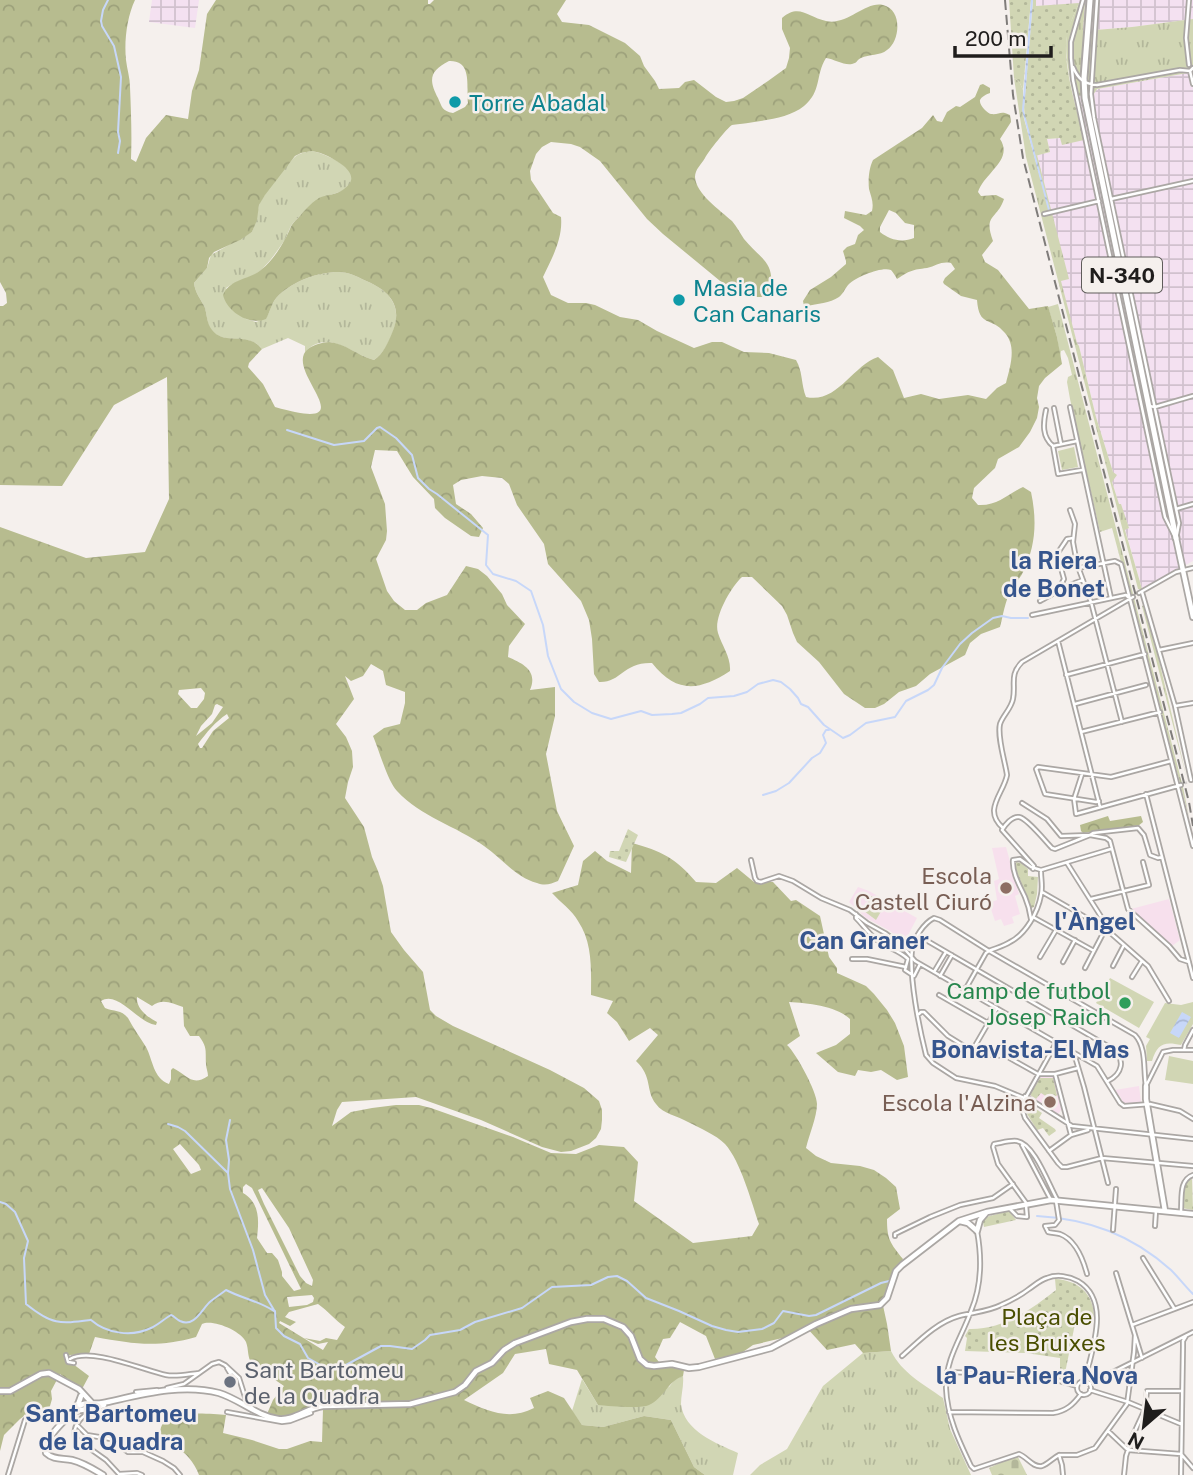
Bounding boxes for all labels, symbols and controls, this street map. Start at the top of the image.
scale bar [955,14,1051,58]
text: 200 m [965,26,1026,51]
place label: Torre Abadal [469,89,606,116]
marker: Torre Abadal [447,94,463,110]
road number: N-340 [1082,258,1162,292]
place label: Masia de Can Canaris [693,274,821,327]
marker: Masia de Can Canaris [671,292,687,308]
district label: la Riera de Bonet [1003,546,1105,602]
place label: Escola Castell Ciuró [855,862,992,915]
marker: Escola Castell Ciuró [998,880,1014,896]
district label: l'Àngel [1054,907,1136,935]
district label: Can Graner [799,926,929,954]
place label: Camp de futbol Josep Raich [947,977,1111,1030]
marker: Camp de futbol Josep Raich [1117,995,1133,1011]
district label: Bonavista-El Mas [931,1035,1129,1063]
place label: Escola l'Alzina [882,1089,1036,1116]
marker: Escola l'Alzina [1042,1094,1058,1110]
park label: Plaça de les Bruixes [988,1303,1106,1356]
place label: Sant Bartomeu de la Quadra [244,1356,404,1409]
district label: la Pau-Riera Nova [936,1361,1138,1389]
marker: Sant Bartomeu de la Quadra [222,1374,238,1390]
north arrow [1109,1391,1179,1461]
district label: Sant Bartomeu de la Quadra [25,1399,197,1455]
text: N [1124,1428,1148,1454]

